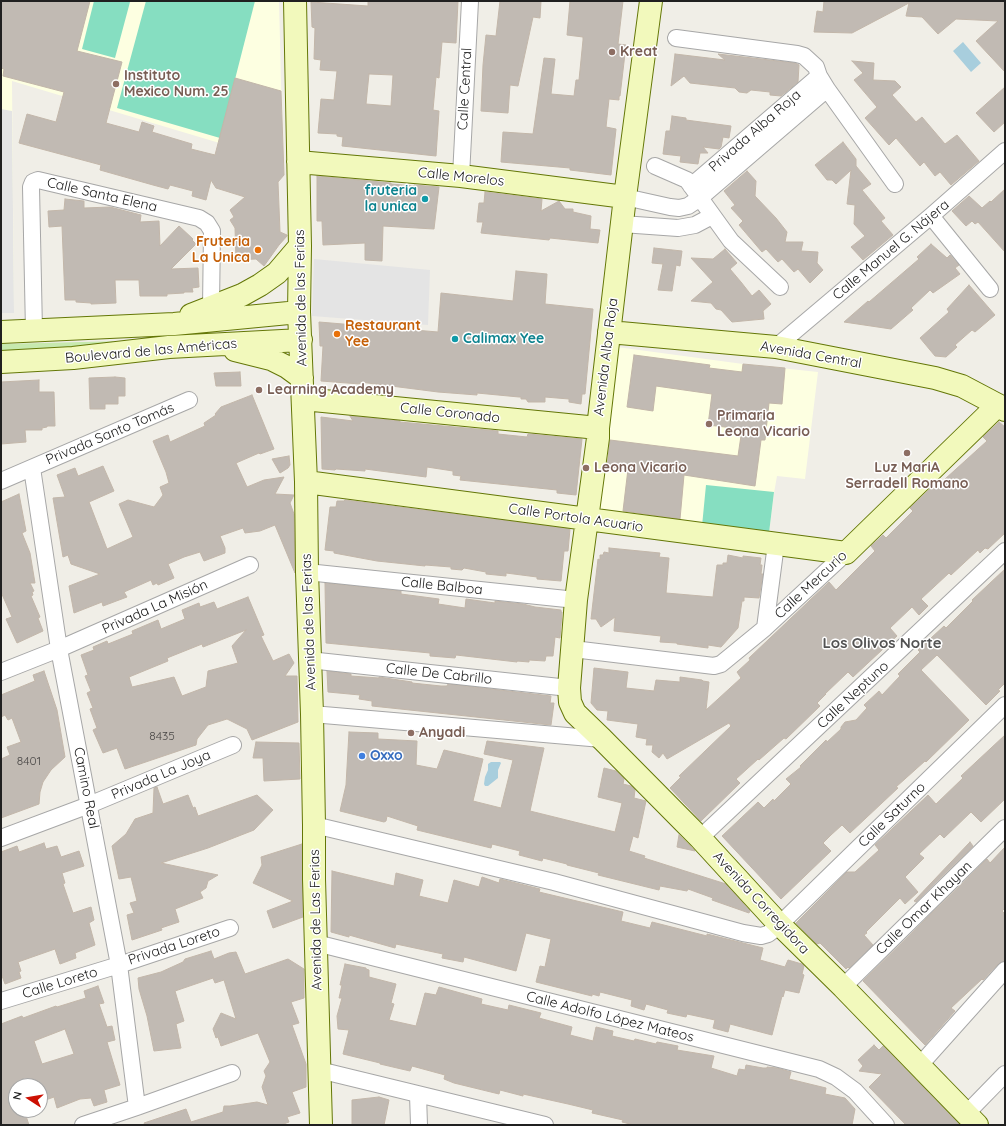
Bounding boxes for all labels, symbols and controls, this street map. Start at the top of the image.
place label: Kreat [620,44,658,60]
street label: Calle Central [454,47,476,131]
marker: Kreat [607,47,617,57]
place label: Instituto Mexico Num. 25 [124,68,229,100]
marker: Instituto Mexico Num. 25 [111,79,121,89]
street label: Privada Alba Roja [706,86,804,176]
street label: Calle Morelos [417,164,505,190]
street label: Calle Santa Elena [45,174,159,216]
place label: fruteria la unica [365,183,417,216]
marker: fruteria la unica [420,194,430,204]
street label: Calle Manuel G. Nájera [829,196,953,304]
street label: Avenida de las Ferias [291,229,311,367]
place label: Fruteria La Unica [192,234,250,266]
marker: Fruteria La Unica [253,245,263,255]
street label: Avenida Alba Roja [590,297,622,417]
place label: Restaurant Yee [345,318,421,350]
marker: Restaurant Yee [332,329,342,339]
place label: Calimax Yee [463,331,544,347]
marker: Calimax Yee [450,334,460,344]
street label: Boulevard de las Américas [64,335,238,367]
street label: Avenida Central [759,338,863,372]
place label: Learning Academy [267,382,394,398]
marker: Learning Academy [254,385,264,395]
street label: Privada Santo Tomás [43,399,177,469]
street label: Calle Coronado [399,399,501,427]
place label: Primaria Leona Vicario [717,408,810,440]
marker: Primaria Leona Vicario [704,419,714,429]
marker: Luz MariA Serradell Romano [902,448,912,458]
place label: Leona Vicario [594,460,687,476]
place label: Luz MariA Serradell Romano [846,460,968,492]
marker: Leona Vicario [581,463,591,473]
street label: Calle Portola Acuario [508,500,644,536]
street label: Calle Mercurio [772,547,850,623]
street label: Avenida de las Ferias [298,553,320,691]
street label: Calle Balboa [400,573,484,599]
street label: Privada La Misión [100,576,210,638]
district label: Los Olivos Norte [822,634,942,652]
street label: Calle Neptuno [814,658,892,732]
street label: Calle De Cabrillo [385,660,493,688]
place label: Anyadi [419,725,465,741]
marker: Anyadi [406,728,416,738]
house number: 8435 [149,729,175,743]
street label: Camino Real [70,746,102,830]
street label: Privada La Joya [109,747,213,803]
place label: Oxxo [370,748,403,764]
marker: Oxxo [357,751,367,761]
house number: 8401 [17,754,41,768]
street label: Calle Saturno [855,779,929,851]
street label: Avenida Corregidora [709,848,813,958]
street label: Avenida de Las Ferias [306,849,326,991]
street label: Calle Omar Khayan [872,858,976,958]
street label: Privada Loreto [126,923,222,969]
street label: Calle Loreto [20,964,100,1002]
street label: Calle Adolfo López Mateos [524,988,696,1046]
north arrow [8,1078,48,1118]
text: N [10,1090,25,1101]

